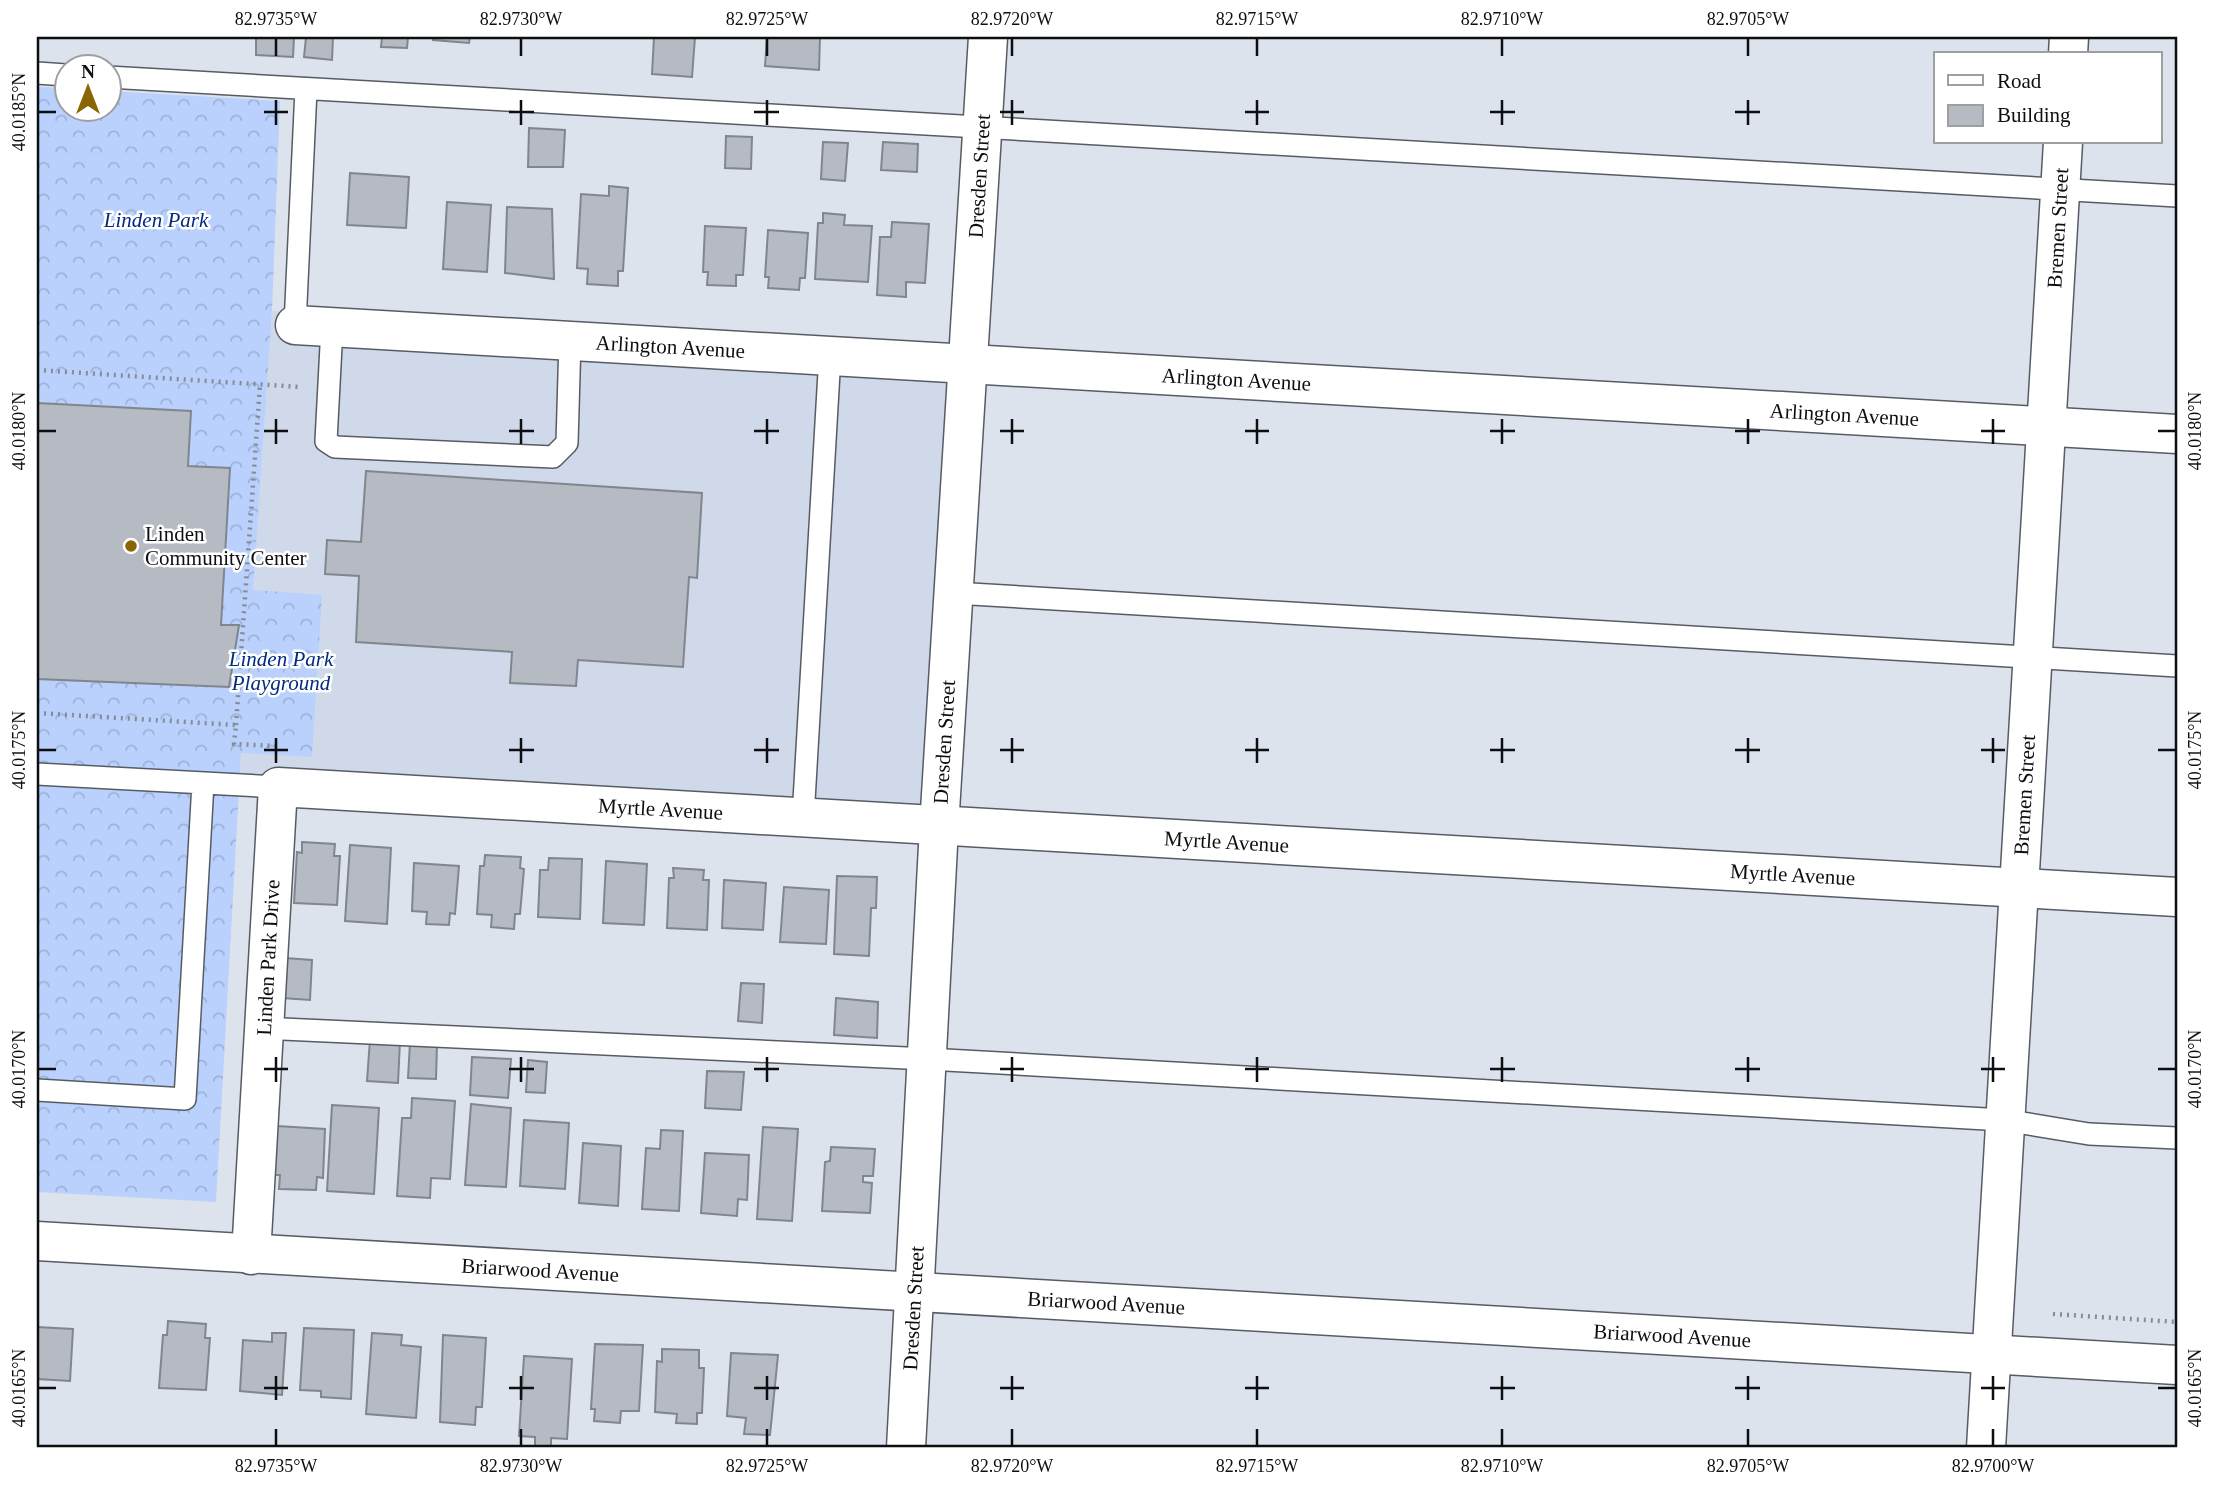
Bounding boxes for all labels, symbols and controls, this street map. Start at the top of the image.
text: 82.9735°W [235,9,317,29]
text: 82.9730°W [480,9,562,29]
text: 82.9725°W [726,9,808,29]
text: 82.9720°W [971,9,1053,29]
text: 82.9715°W [1216,9,1298,29]
text: 82.9710°W [1461,9,1543,29]
text: 82.9705°W [1707,9,1789,29]
north arrow [52,52,122,122]
legend [1934,52,2162,144]
text: N [81,61,95,82]
text: Road [1997,69,2042,93]
text: 40.0185°N [9,73,29,151]
text: Building [1997,103,2071,127]
street label: Dresden Street [964,113,995,239]
street label: Bremen Street [2042,167,2073,289]
park label: Linden Park [103,208,209,232]
street label: Arlington Avenue [595,330,746,363]
street label: Arlington Avenue [1161,363,1312,396]
text: 40.0180°N [9,392,29,470]
text: 40.0180°N [2185,392,2205,470]
street label: Arlington Avenue [1769,398,1920,431]
place label: Linden Community Center [145,522,307,570]
marker: Linden Community Center [123,538,139,554]
park label: Linden Park Playground [228,647,334,695]
street label: Dresden Street [928,679,960,805]
text: 40.0175°N [9,711,29,789]
text: 40.0175°N [2185,711,2205,789]
street label: Bremen Street [2009,734,2040,856]
street label: Myrtle Avenue [597,794,724,825]
street label: Myrtle Avenue [1164,826,1290,858]
street label: Myrtle Avenue [1730,859,1856,890]
street label: Linden Park Drive [252,879,285,1036]
text: 40.0170°N [9,1030,29,1108]
text: 40.0170°N [2185,1030,2205,1108]
street label: Dresden Street [898,1245,929,1371]
street label: Briarwood Avenue [461,1254,620,1287]
street label: Briarwood Avenue [1027,1286,1186,1319]
street label: Briarwood Avenue [1593,1319,1752,1352]
text: 40.0165°N [9,1349,29,1427]
text: 40.0165°N [2185,1349,2205,1427]
text: 82.9735°W [235,1456,317,1476]
text: 82.9730°W [480,1456,562,1476]
text: 82.9725°W [726,1456,808,1476]
text: 82.9720°W [971,1456,1053,1476]
text: 82.9715°W [1216,1456,1298,1476]
text: 82.9710°W [1461,1456,1543,1476]
text: 82.9705°W [1707,1456,1789,1476]
text: 82.9700°W [1952,1456,2034,1476]

